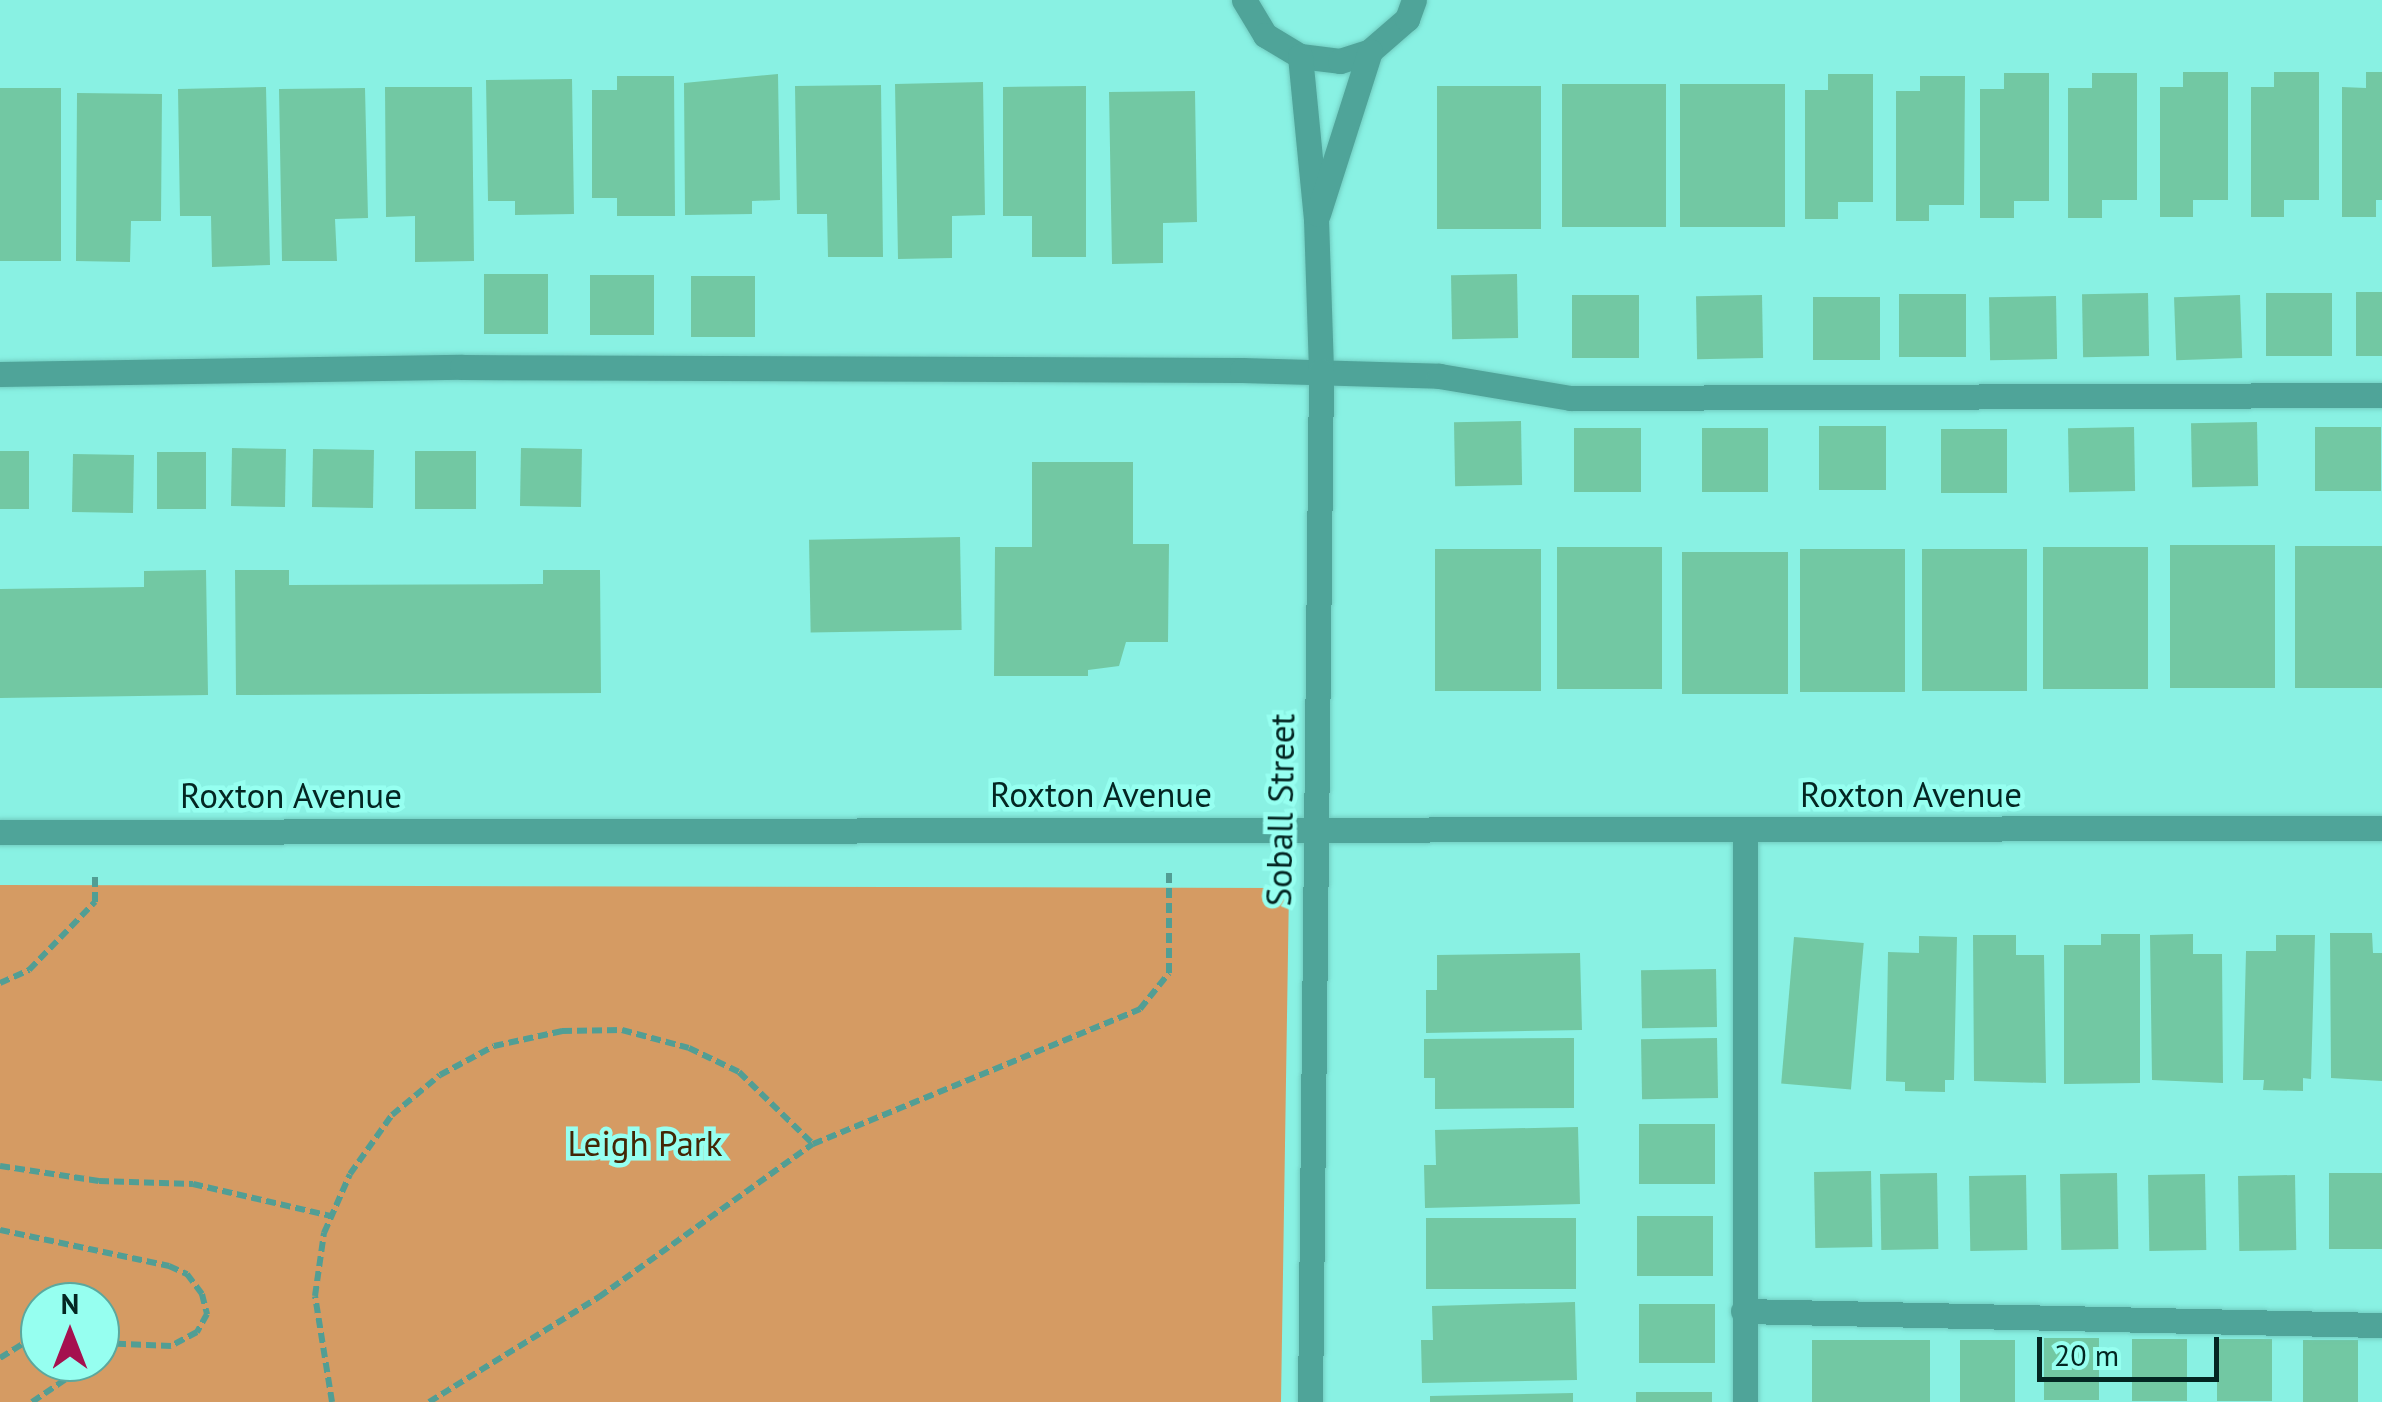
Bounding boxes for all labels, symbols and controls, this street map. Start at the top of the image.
street label: Soball Street [1257,713,1303,907]
street label: Roxton Avenue [989,773,1213,815]
street label: Roxton Avenue [1799,773,2023,815]
street label: Roxton Avenue [179,774,403,816]
park label: Leigh Park [568,1122,722,1164]
north arrow [20,1282,120,1382]
text: N [61,1285,79,1322]
scale bar [2042,1317,2224,1379]
text: 20 m [2054,1335,2119,1374]

